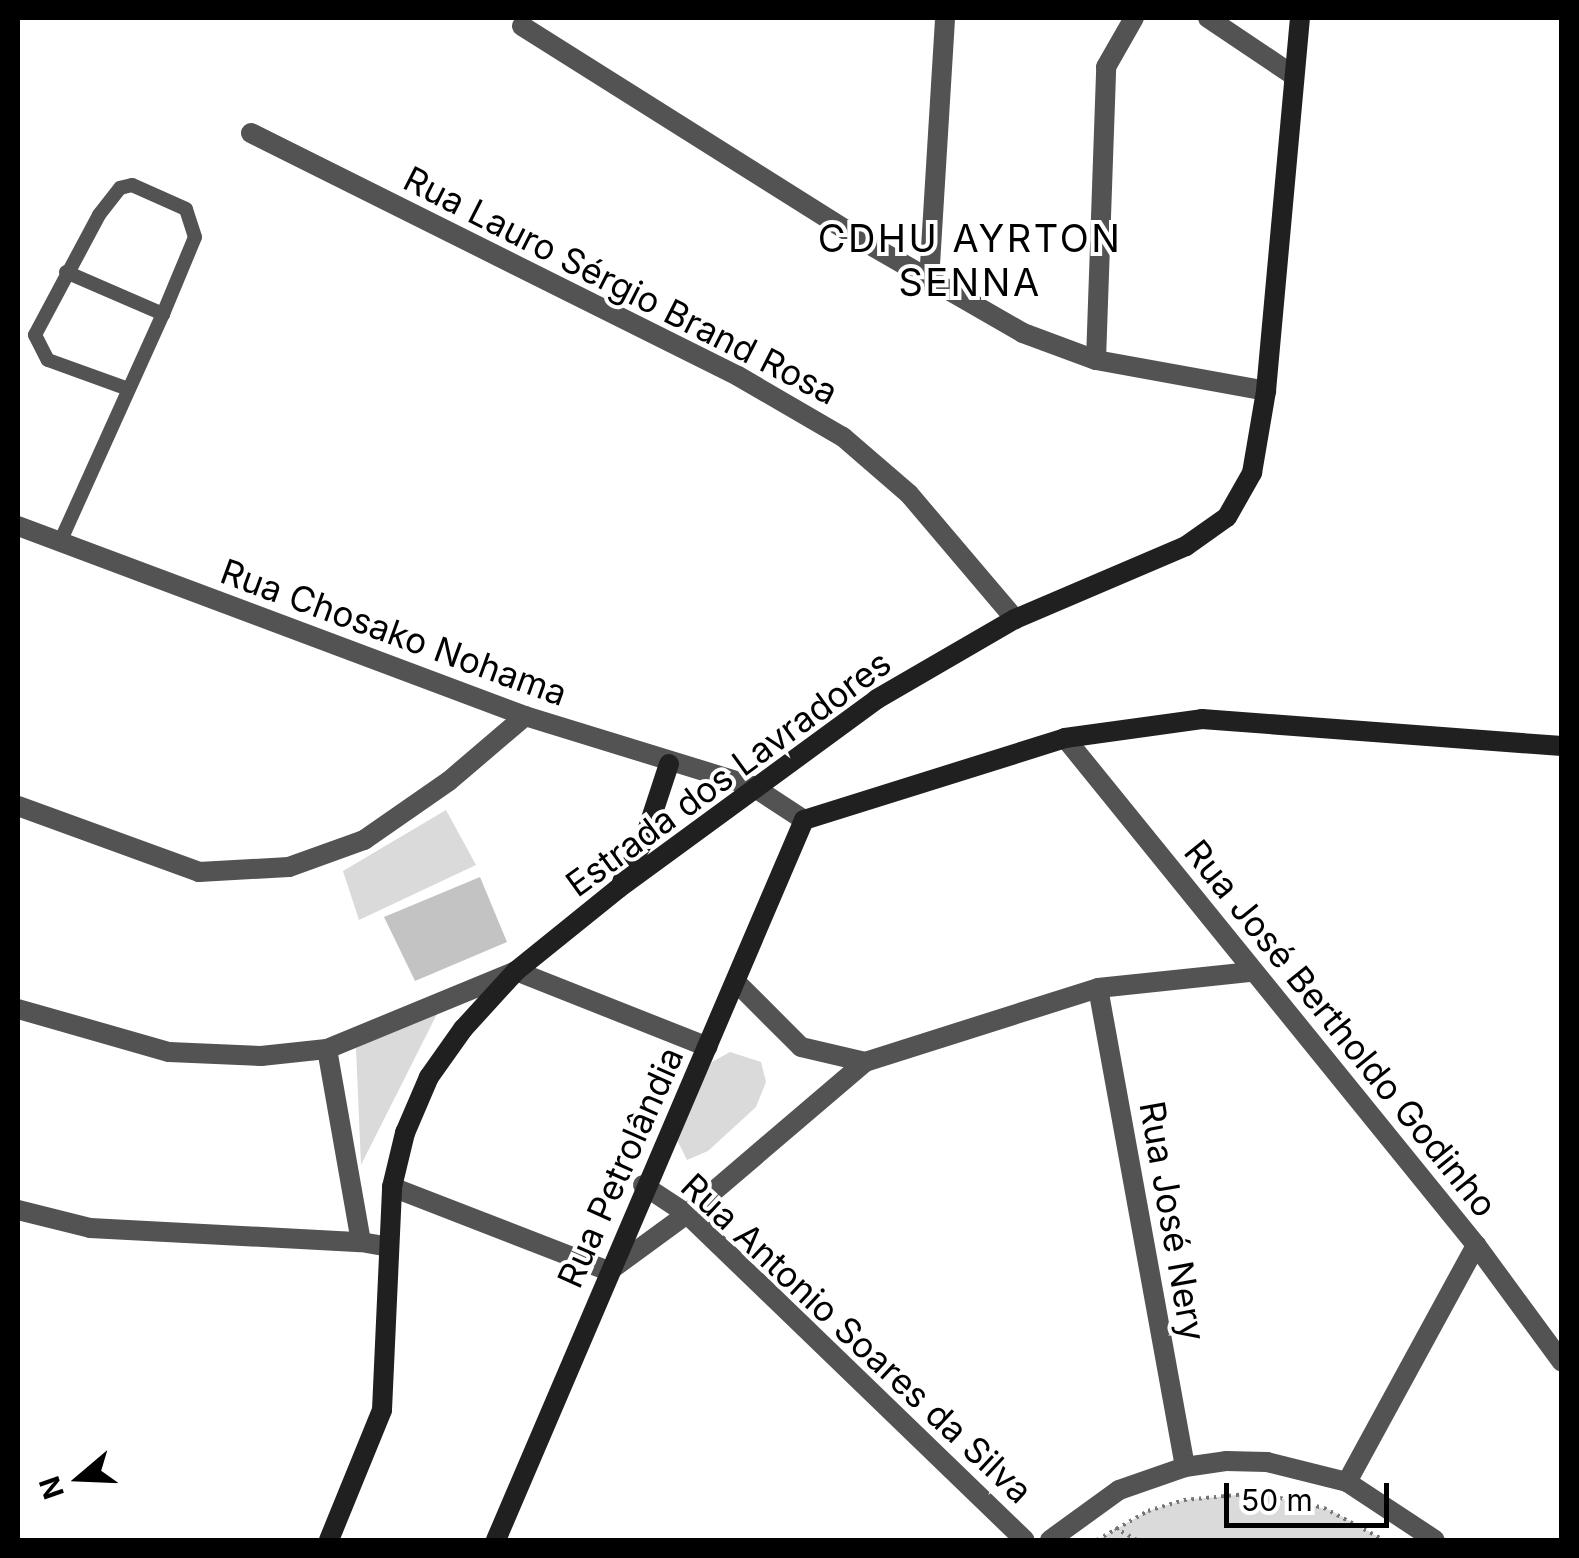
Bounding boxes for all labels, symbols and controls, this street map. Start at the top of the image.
street label: Rua Lauro Sérgio Brand Rosa [397,157,845,413]
district label: CDHU AYRTON SENNA [818,216,1122,306]
street label: Rua Chosako Nohama [215,550,573,714]
street label: Estrada dos Lavradores [558,641,898,905]
street label: Rua José Bertholdo Godinho [1176,831,1506,1225]
street label: Rua Petrolândia [548,1040,692,1294]
street label: Rua José Nery [1131,1098,1215,1344]
street label: Rua Antonio Soares da Silva [673,1164,1041,1512]
north arrow [30,1428,130,1528]
scale bar [1229,1463,1394,1525]
text: N [32,1472,71,1503]
text: 50 m [1241,1482,1313,1518]

